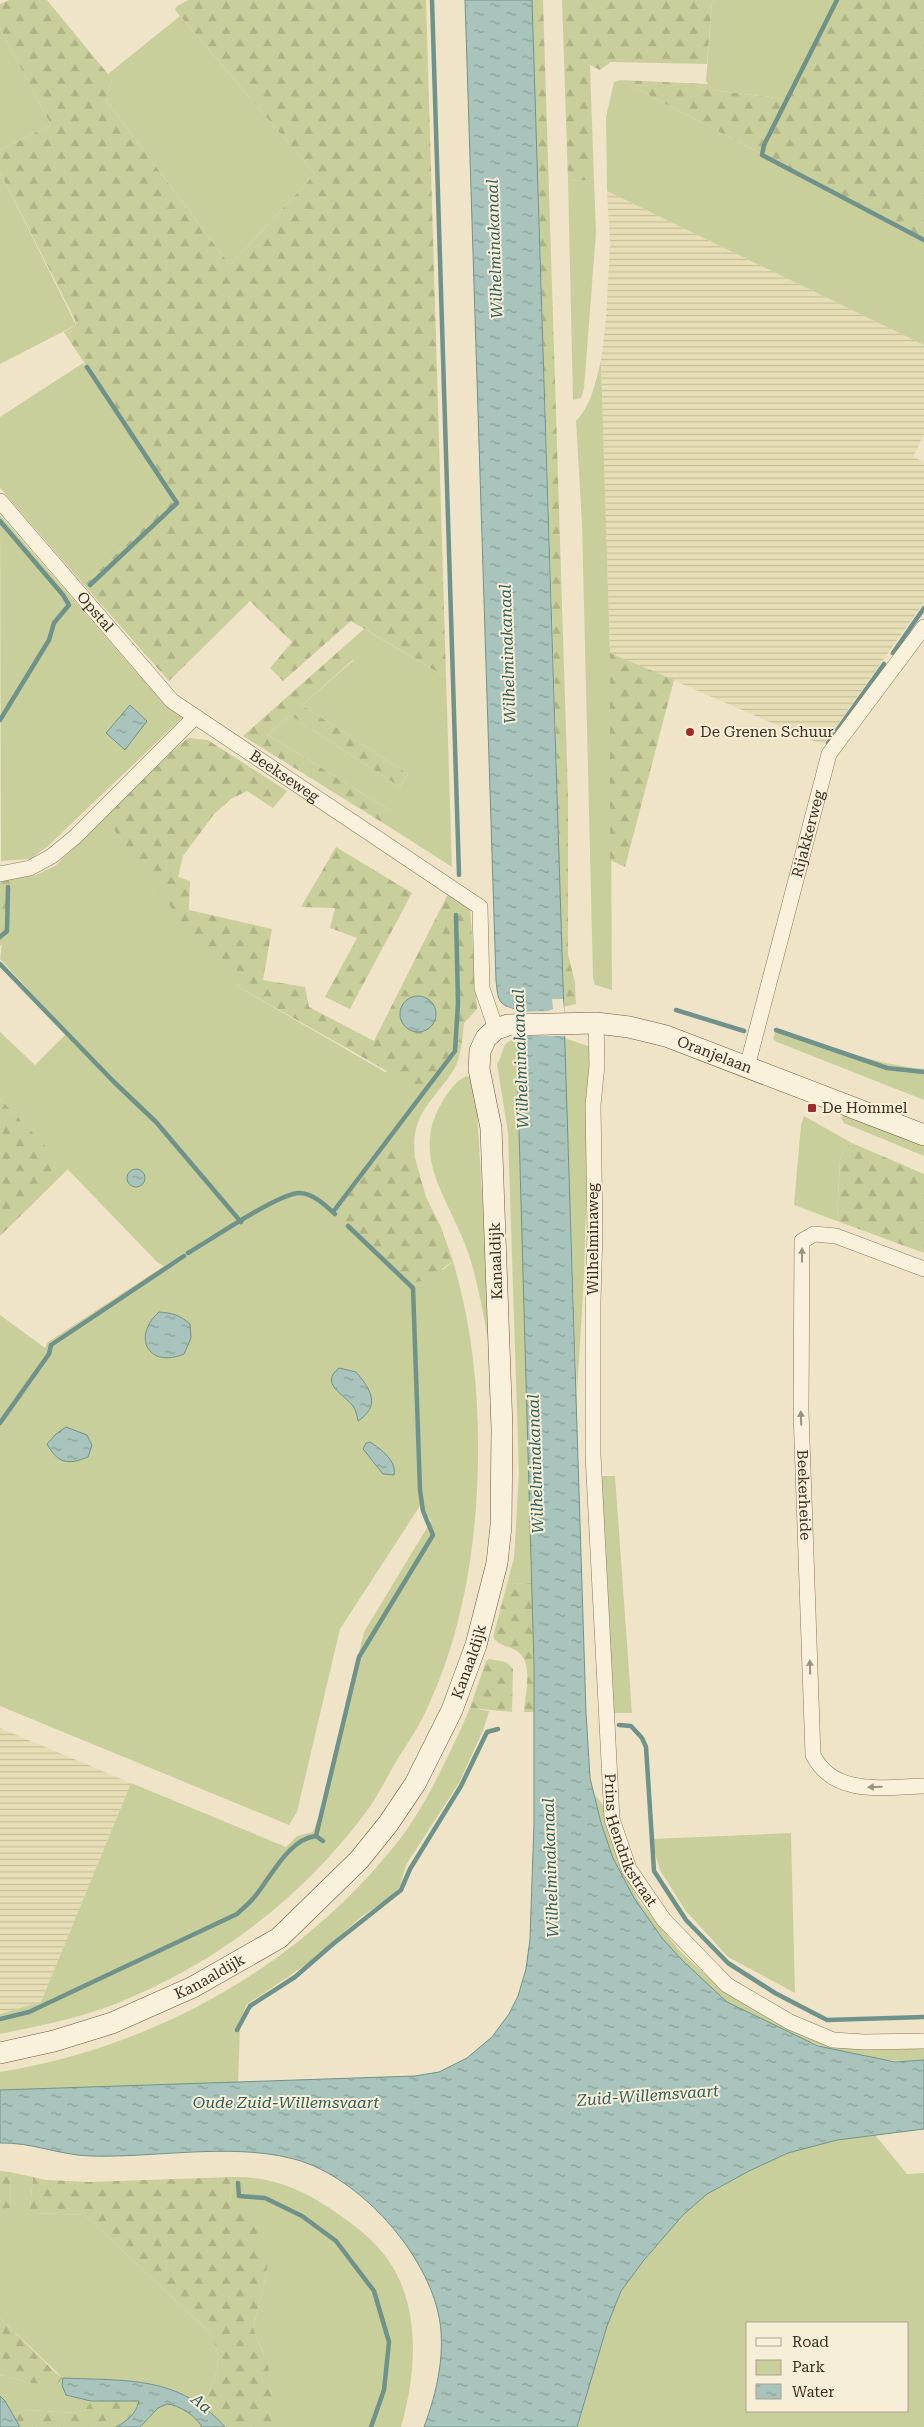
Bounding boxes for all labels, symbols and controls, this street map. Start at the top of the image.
water label: Wilhelminakanaal [483,179,506,319]
water label: Wilhelminakanaal [496,584,519,724]
street label: Opstal [73,588,118,636]
place label: De Grenen Schuur [700,723,833,741]
marker: De Grenen Schuur [684,726,696,738]
street label: Beekseweg [246,746,323,806]
street label: Rijakkerweg [788,788,828,879]
water label: Wilhelminakanaal [509,989,532,1129]
street label: Oranjelaan [675,1032,755,1077]
place label: De Hommel [822,1099,908,1117]
marker: De Hommel [806,1102,818,1114]
street label: Wilhelminaweg [584,1183,602,1295]
street label: Kanaaldijk [486,1221,506,1300]
one-way arrow [798,1247,806,1263]
water label: Wilhelminakanaal [524,1394,547,1534]
one-way arrow [797,1409,805,1425]
street label: Beekerheide [793,1449,814,1541]
street label: Kanaaldijk [448,1622,490,1701]
one-way arrow [806,1659,814,1675]
street label: Prins Hendrikstraat [601,1773,661,1910]
one-way arrow [867,1784,883,1792]
water label: Wilhelminakanaal [539,1798,562,1938]
street label: Kanaaldijk [171,1950,248,2003]
water label: Zuid-Willemsvaart [575,2081,720,2110]
water label: Oude Zuid-Willemsvaart [193,2093,379,2112]
legend [746,2322,909,2412]
text: Road [792,2333,829,2351]
text: Park [792,2358,826,2376]
text: Water [792,2383,834,2401]
water label: Aa [187,2389,216,2417]

